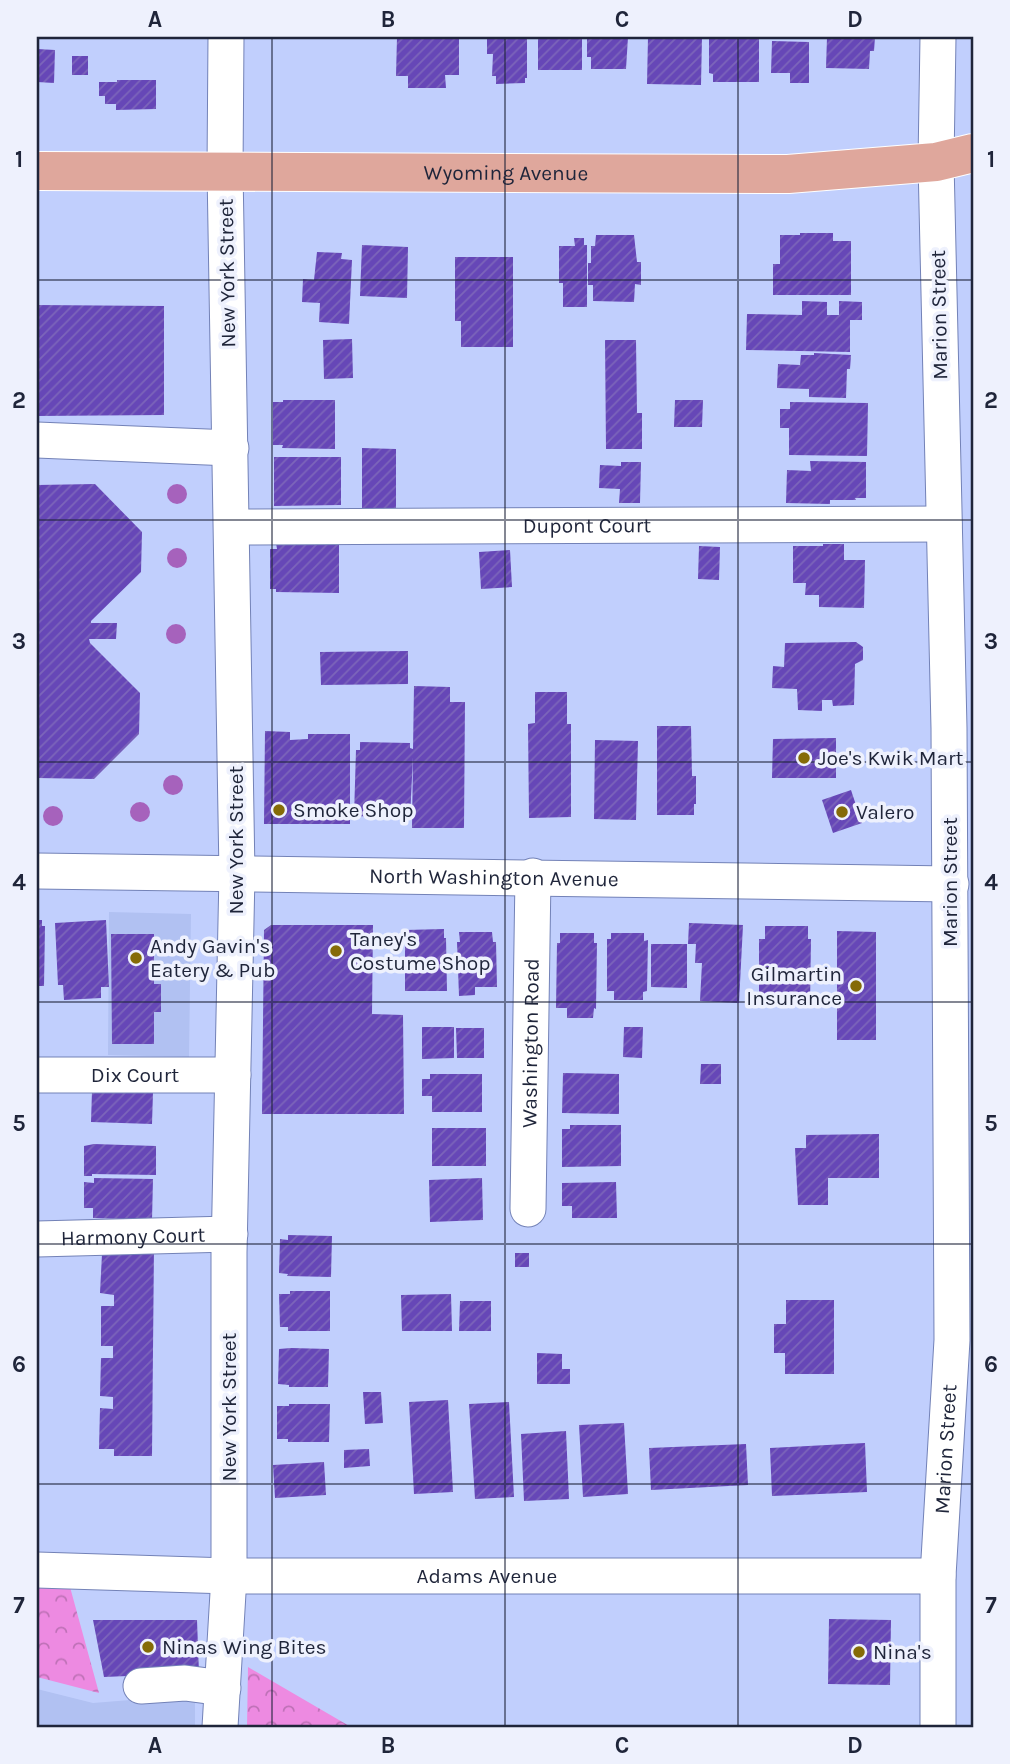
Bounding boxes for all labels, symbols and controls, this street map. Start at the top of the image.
text: A [148,6,162,33]
text: B [381,6,395,33]
text: C [615,6,629,33]
text: D [847,6,863,33]
text: 1 [15,146,23,173]
text: 1 [987,146,995,173]
street label: Wyoming Avenue [424,161,588,185]
street label: New York Street [214,198,240,348]
street label: Marion Street [926,250,952,380]
text: 2 [12,387,26,414]
text: 2 [984,387,998,414]
street label: Dupont Court [523,513,651,538]
text: 3 [12,628,26,655]
text: 3 [984,628,998,655]
place label: Joe's Kwik Mart [818,746,964,770]
marker: Joe's Kwik Mart [796,750,812,766]
street label: New York Street [224,765,248,915]
place label: Smoke Shop [293,798,414,822]
place label: Valero [856,800,914,824]
marker: Smoke Shop [271,802,287,818]
marker: Valero [834,804,850,820]
street label: Marion Street [938,817,962,947]
street label: North Washington Avenue [369,864,619,891]
text: 4 [12,869,26,896]
text: 4 [984,869,998,896]
place label: Taney's Costume Shop [350,927,491,975]
place label: Andy Gavin's Eatery & Pub [150,934,275,982]
marker: Taney's Costume Shop [328,943,344,959]
marker: Andy Gavin's Eatery & Pub [128,950,144,966]
street label: Washington Road [517,958,544,1128]
place label: Gilmartin Insurance [746,962,842,1010]
marker: Gilmartin Insurance [848,978,864,994]
street label: Dix Court [91,1063,179,1087]
text: 5 [12,1110,26,1137]
text: 5 [984,1110,998,1137]
street label: Harmony Court [60,1223,206,1250]
street label: New York Street [217,1332,241,1482]
text: 6 [12,1351,26,1378]
text: 6 [984,1351,998,1378]
street label: Marion Street [930,1383,961,1515]
street label: Adams Avenue [416,1564,557,1588]
text: 7 [13,1592,25,1619]
text: 7 [985,1592,997,1619]
place label: Ninas Wing Bites [162,1635,326,1659]
marker: Ninas Wing Bites [140,1639,156,1655]
place label: Nina's [873,1640,932,1664]
marker: Nina's [851,1644,867,1660]
text: A [148,1732,162,1759]
text: B [381,1732,395,1759]
text: C [615,1732,629,1759]
text: D [847,1732,863,1759]

